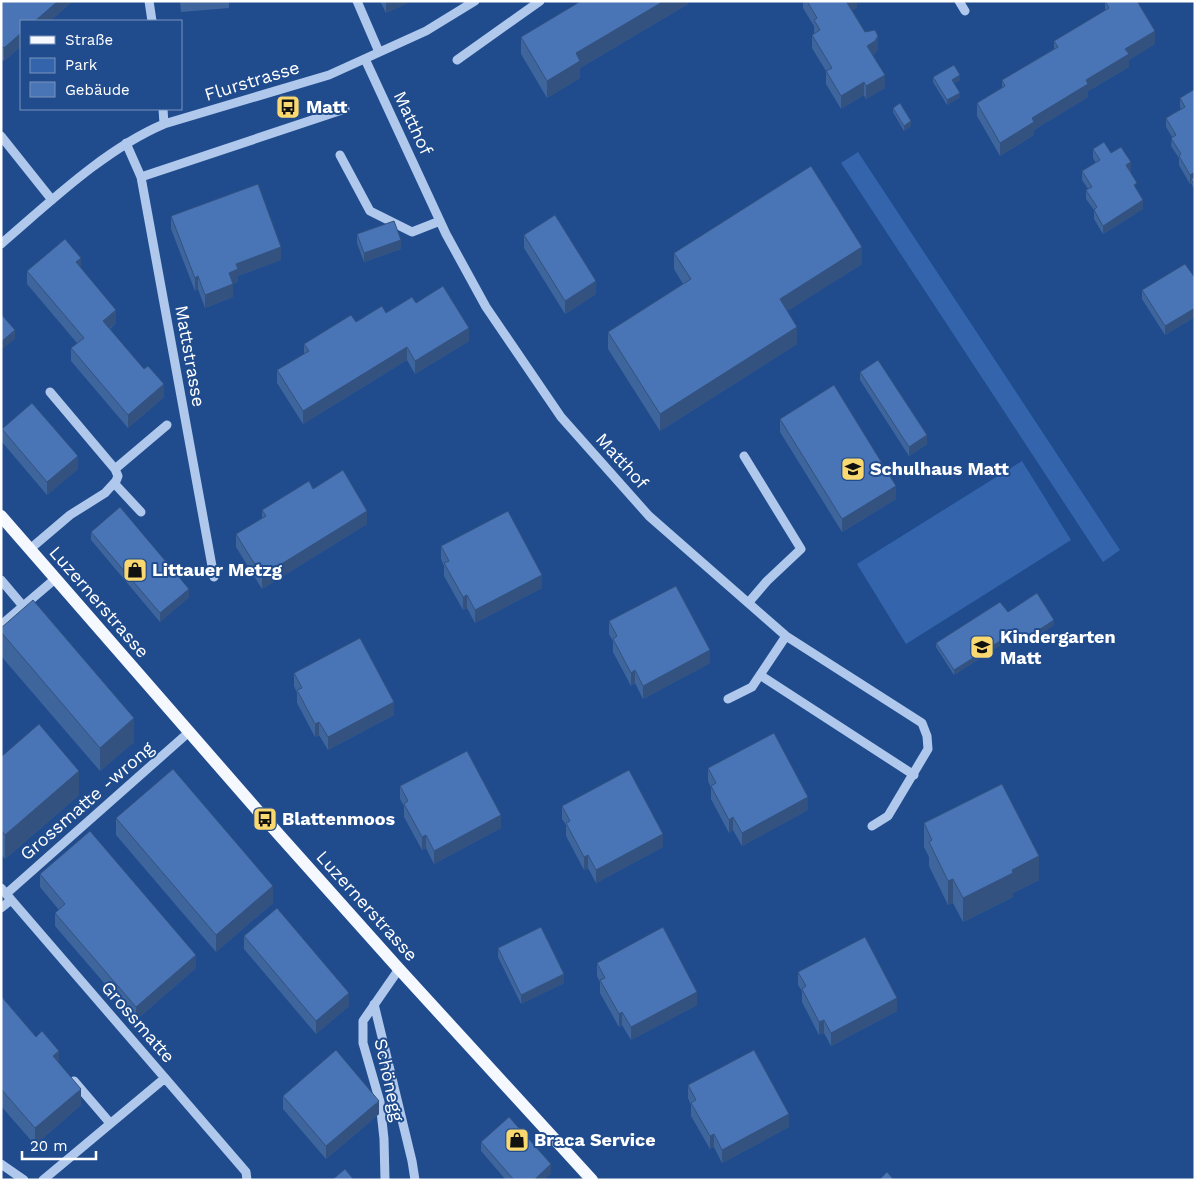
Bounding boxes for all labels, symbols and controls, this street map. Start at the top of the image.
legend [20,20,182,110]
text: Straße [65,31,113,49]
text: Park [65,56,98,74]
street label: Flurstrasse [202,56,302,105]
text: Gebäude [65,81,130,99]
street label: Matthof [390,88,437,158]
bus stop icon: Matt [275,94,301,120]
place label: Matt [306,96,348,117]
street label: Mattstrasse [171,304,210,408]
street label: Matthof [592,428,653,493]
school or university icon: Schulhaus Matt [840,456,866,482]
place label: Schulhaus Matt [870,458,1009,479]
street label: Luzernerstrasse [45,542,154,662]
shop icon: Littauer Metzg [122,557,148,583]
place label: Littauer Metzg [152,559,283,580]
place label: Kindergarten Matt [1000,626,1116,668]
school or university icon: Kindergarten Matt [969,634,995,660]
street label: Grossmatte -wrong [16,737,158,864]
bus stop icon: Blattenmoos [252,806,278,832]
place label: Blattenmoos [282,808,396,829]
street label: Luzernerstrasse [312,846,422,965]
street label: Grossmatte [97,977,179,1067]
street label: Schönegg [370,1037,409,1124]
shop icon: Braca Service [504,1127,530,1153]
scale bar [22,1128,96,1160]
place label: Braca Service [534,1129,656,1150]
text: 20 m [30,1137,68,1155]

